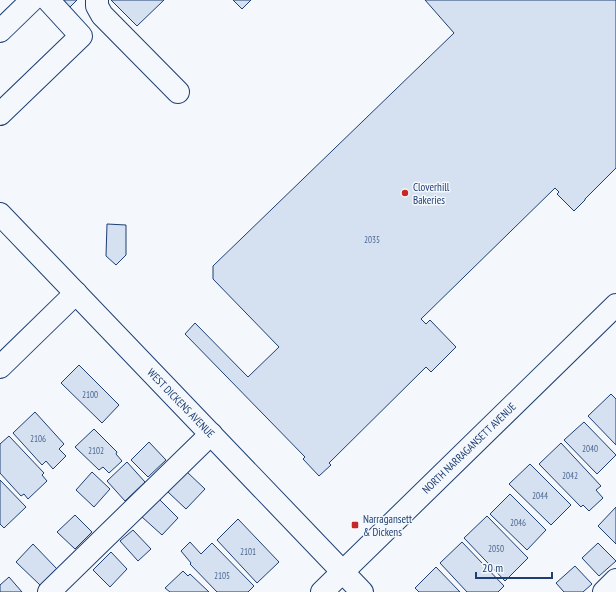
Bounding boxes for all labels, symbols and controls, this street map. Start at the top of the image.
place label: Cloverhill Bakeries [413,180,450,207]
marker: Cloverhill Bakeries [400,188,410,198]
house number: 2035 [364,234,380,245]
street label: WEST DICKENS AVENUE [144,365,218,441]
house number: 2100 [82,389,98,400]
street label: NORTH NARRAGANSETT AVENUE [419,399,519,496]
house number: 2106 [30,433,46,444]
house number: 2040 [582,443,598,454]
house number: 2102 [88,445,104,456]
house number: 2042 [562,470,578,481]
house number: 2044 [532,490,548,501]
place label: Narragansett & Dickens [363,512,412,539]
house number: 2046 [510,517,526,528]
marker: Narragansett & Dickens [350,520,360,530]
house number: 2050 [488,543,504,554]
house number: 2101 [240,546,256,557]
scale bar [476,554,552,580]
text: 20 m [482,560,503,575]
house number: 2105 [214,570,230,581]

